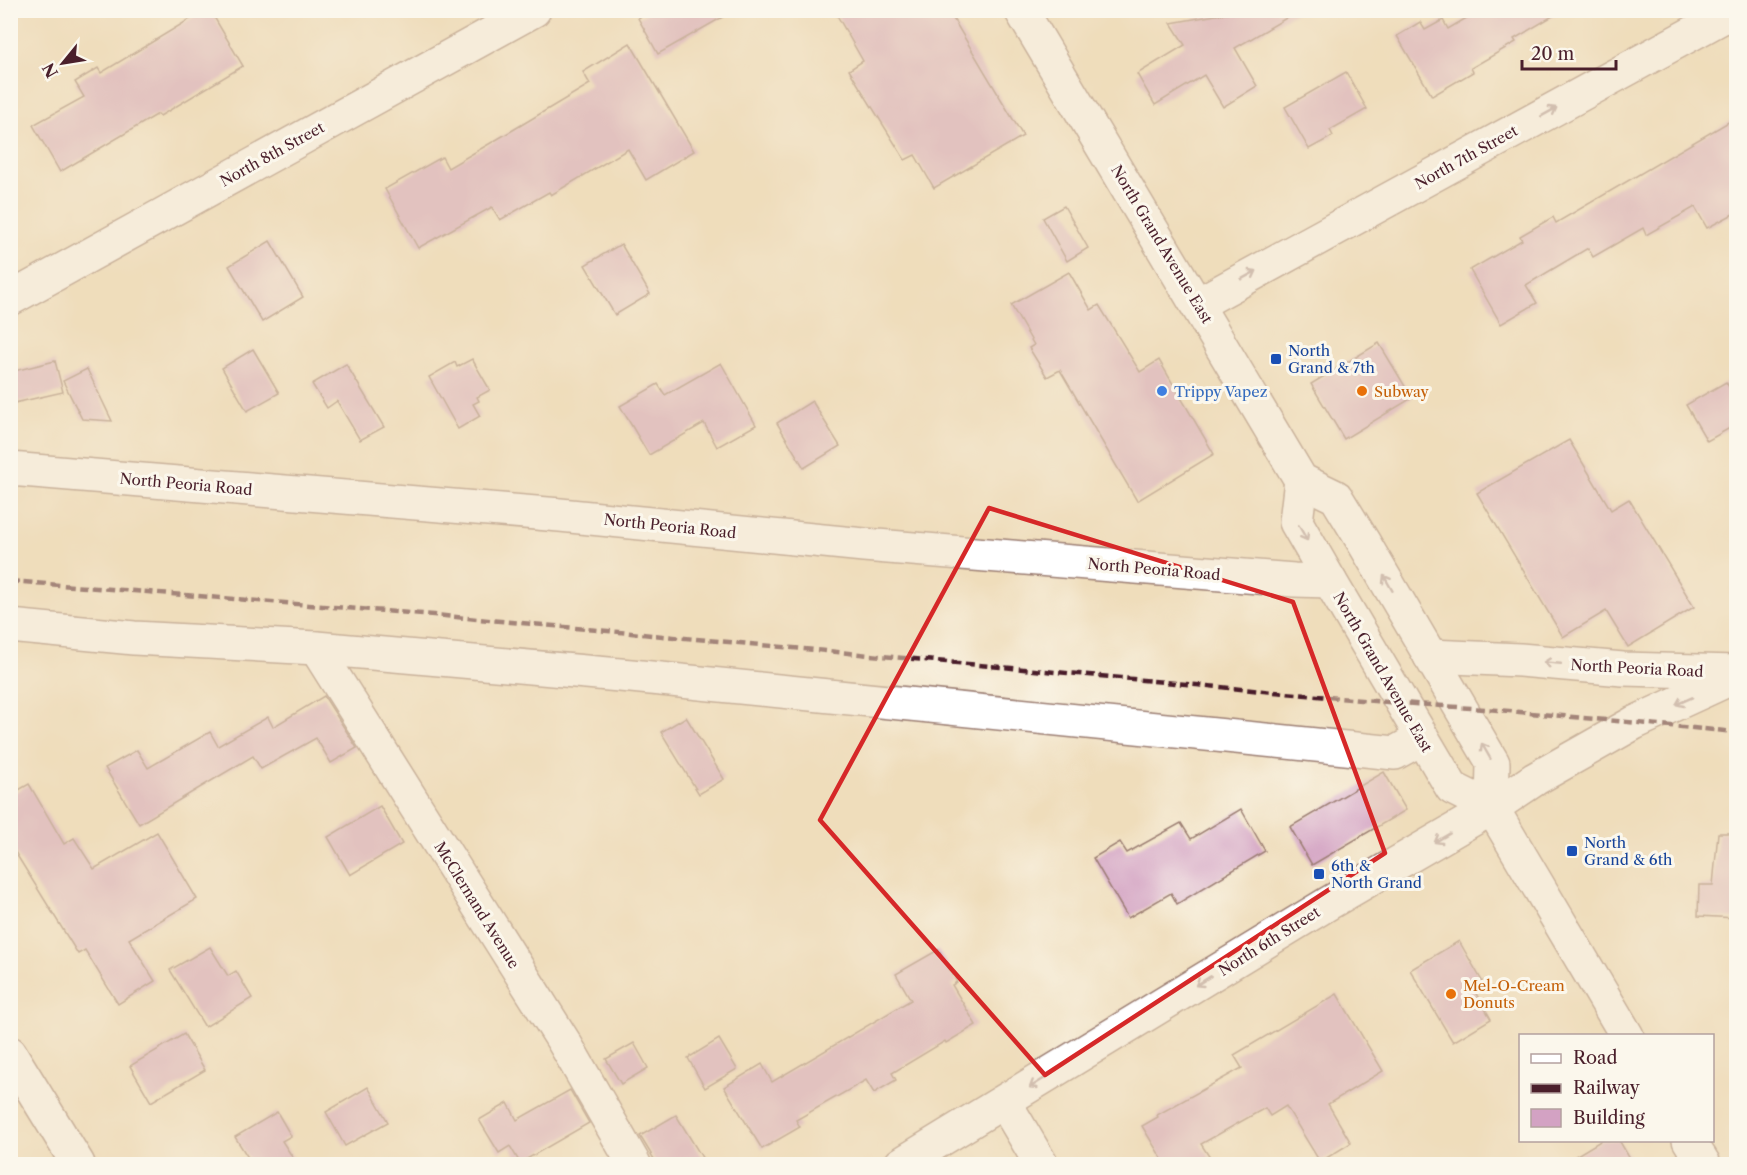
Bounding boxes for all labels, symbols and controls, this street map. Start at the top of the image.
north arrow [33,33,93,93]
scale bar [1522,33,1616,71]
text: 20 m [1531,43,1575,65]
text: N [38,59,62,82]
one-way arrow [1540,106,1557,118]
street label: North 8th Street [217,117,328,190]
street label: North 7th Street [1411,121,1521,193]
street label: North Grand Avenue East [1107,161,1217,327]
one-way arrow [1240,269,1257,281]
place label: North Grand & 7th [1288,341,1376,377]
marker: North Grand & 7th [1269,352,1283,366]
place label: Trippy Vapez [1174,382,1268,401]
place label: Subway [1374,382,1429,401]
marker: Trippy Vapez [1155,384,1169,398]
marker: Subway [1355,384,1369,398]
street label: North Peoria Road [119,469,253,499]
street label: North Peoria Road [603,510,737,542]
one-way arrow [1297,524,1309,541]
street label: North Peoria Road [1087,554,1221,584]
one-way arrow [1381,575,1393,592]
street label: North Grand Avenue East [1329,589,1437,756]
street label: North Peoria Road [1570,655,1704,681]
one-way arrow [1543,657,1563,668]
one-way arrow [1675,696,1693,707]
one-way arrow [1480,743,1492,760]
one-way arrow [1434,832,1451,844]
place label: North Grand & 6th [1584,833,1673,869]
street label: McClernand Avenue [430,838,524,972]
marker: North Grand & 6th [1565,844,1579,858]
place label: 6th & North Grand [1331,856,1422,892]
marker: 6th & North Grand [1312,867,1326,881]
street label: North 6th Street [1215,902,1324,980]
one-way arrow [1195,976,1212,988]
place label: Mel-O-Cream Donuts [1463,976,1565,1012]
marker: Mel-O-Cream Donuts [1444,987,1458,1001]
legend [1519,1034,1714,1142]
text: Road [1573,1047,1618,1069]
one-way arrow [1028,1077,1045,1090]
text: Railway [1573,1077,1641,1099]
text: Building [1573,1107,1645,1129]

